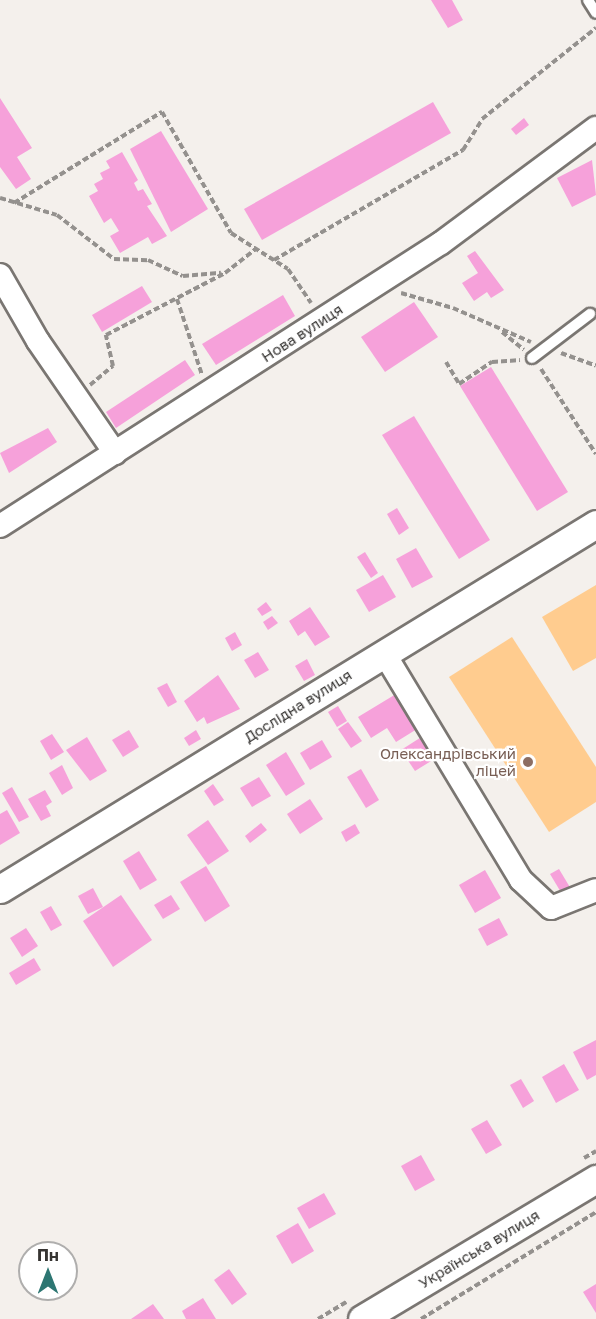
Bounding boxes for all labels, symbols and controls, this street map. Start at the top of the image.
street label: Нова вулиця [258,300,346,366]
street label: Дослідна вулиця [241,666,355,746]
place label: Олександрівський ліцей [380,744,516,779]
marker: Олександрівський ліцей [521,755,535,769]
street label: Українська вулиця [415,1206,543,1292]
north arrow [18,1241,78,1301]
text: Пн [37,1245,59,1265]

